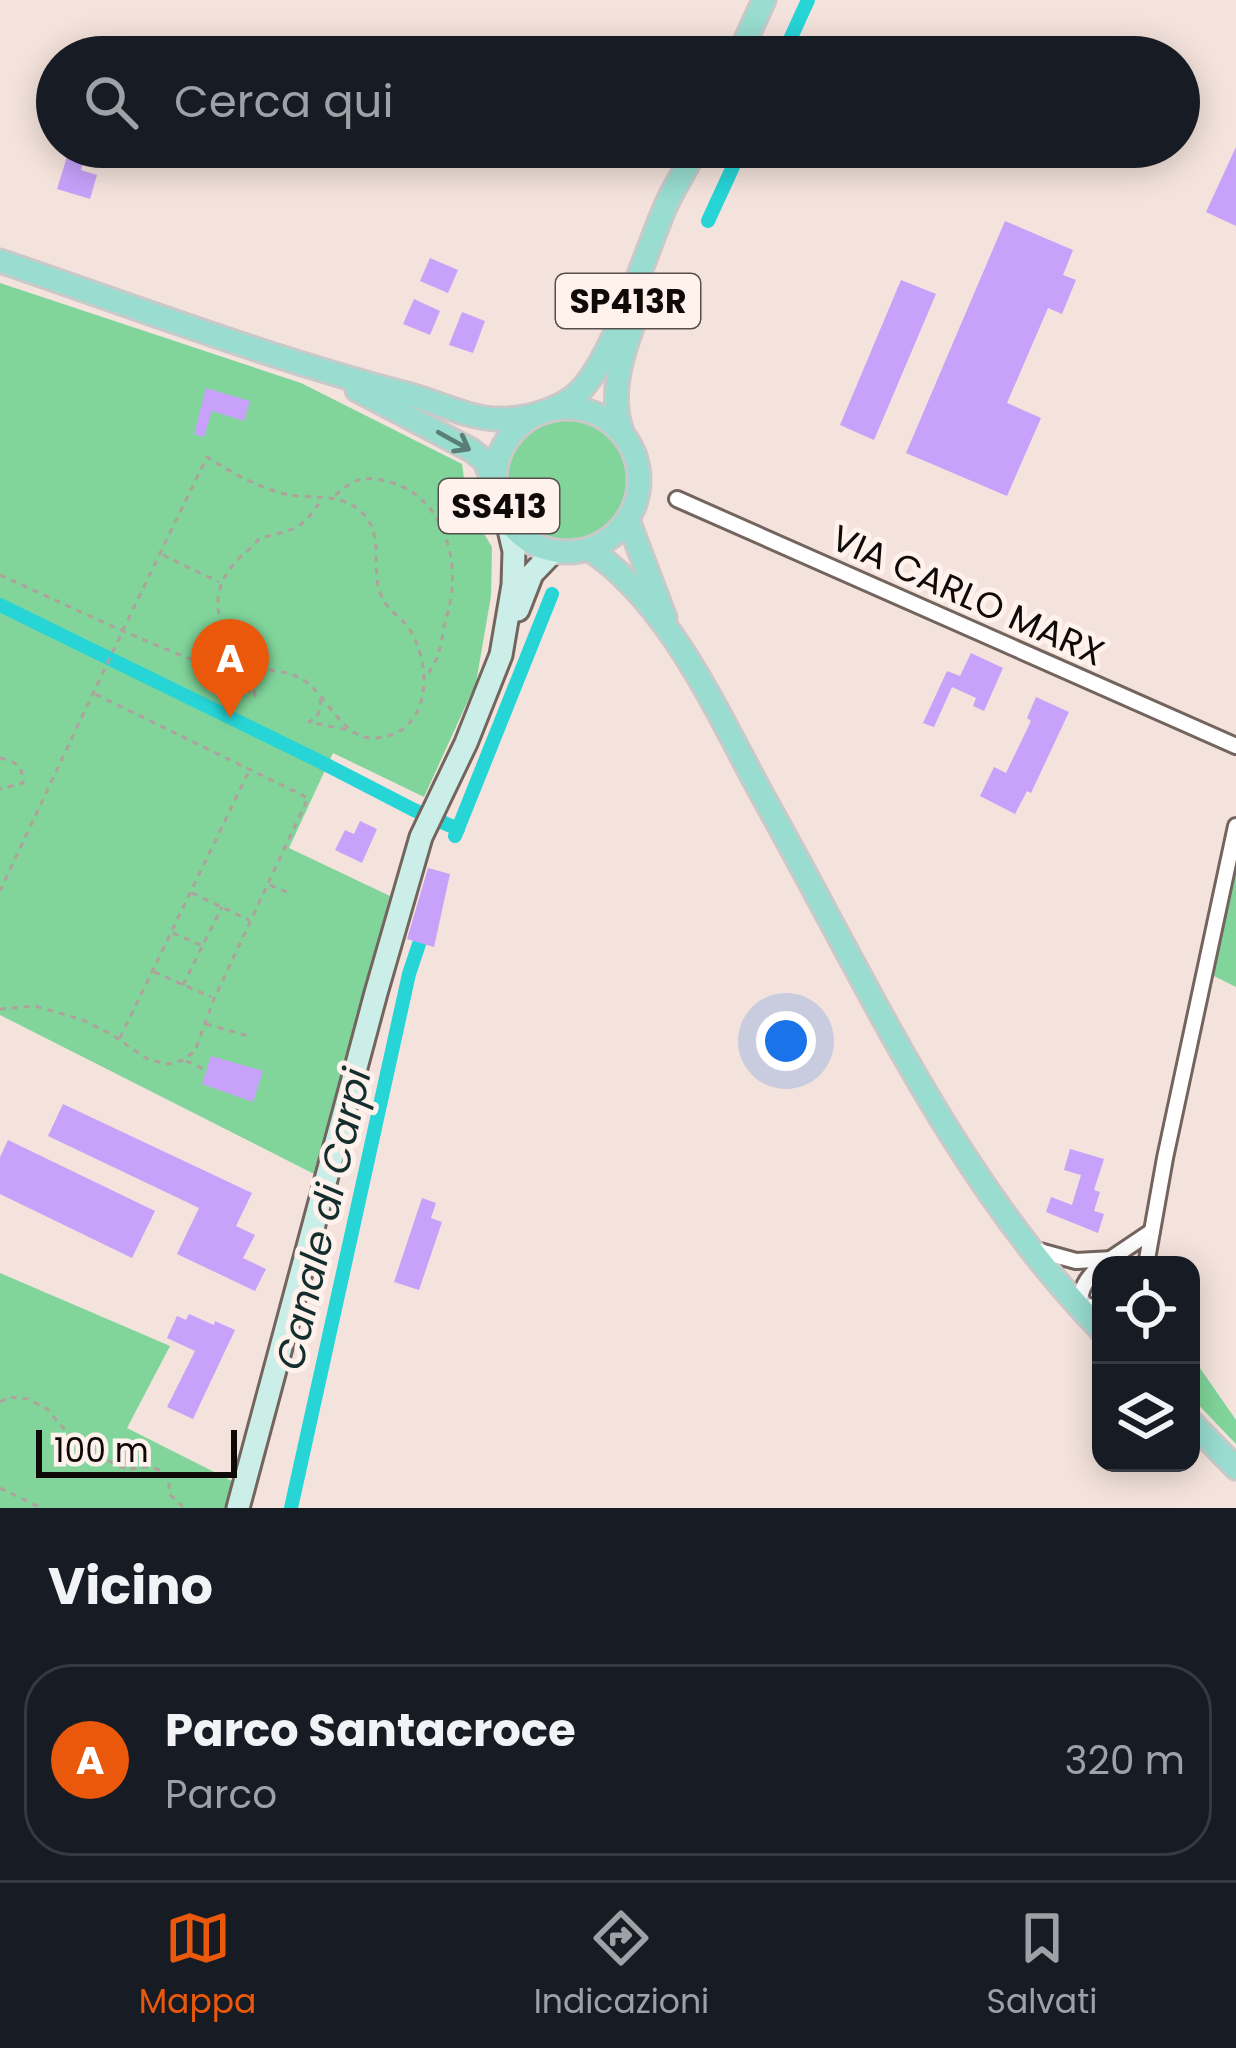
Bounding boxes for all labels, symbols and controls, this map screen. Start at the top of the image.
search box [36,36,1200,168]
icon: search [78,69,144,135]
text: Cerca qui [174,70,393,133]
road number: SP413R [556,274,700,328]
one-way arrow [436,430,471,453]
road number: SS413 [439,479,559,533]
street label: VIA CARLO MARX [823,512,1112,679]
pin: A [191,619,269,718]
your location [756,1011,816,1071]
water label: Canale di Carpi [262,1062,385,1375]
map controls [1092,1256,1200,1472]
button: locate [1092,1256,1200,1364]
button: layers [1092,1364,1200,1472]
scale bar [36,1424,237,1477]
text: 100 m [54,1427,149,1474]
text: Vicino [48,1550,213,1622]
text: Parco Santacroce [165,1699,576,1762]
text: A [76,1733,104,1788]
text: 320 m [1065,1733,1185,1788]
text: Parco [165,1767,277,1822]
tab: Mappa [139,1905,256,2027]
tab: Indicazioni [534,1905,709,2027]
tab: Salvati [987,1905,1097,2027]

